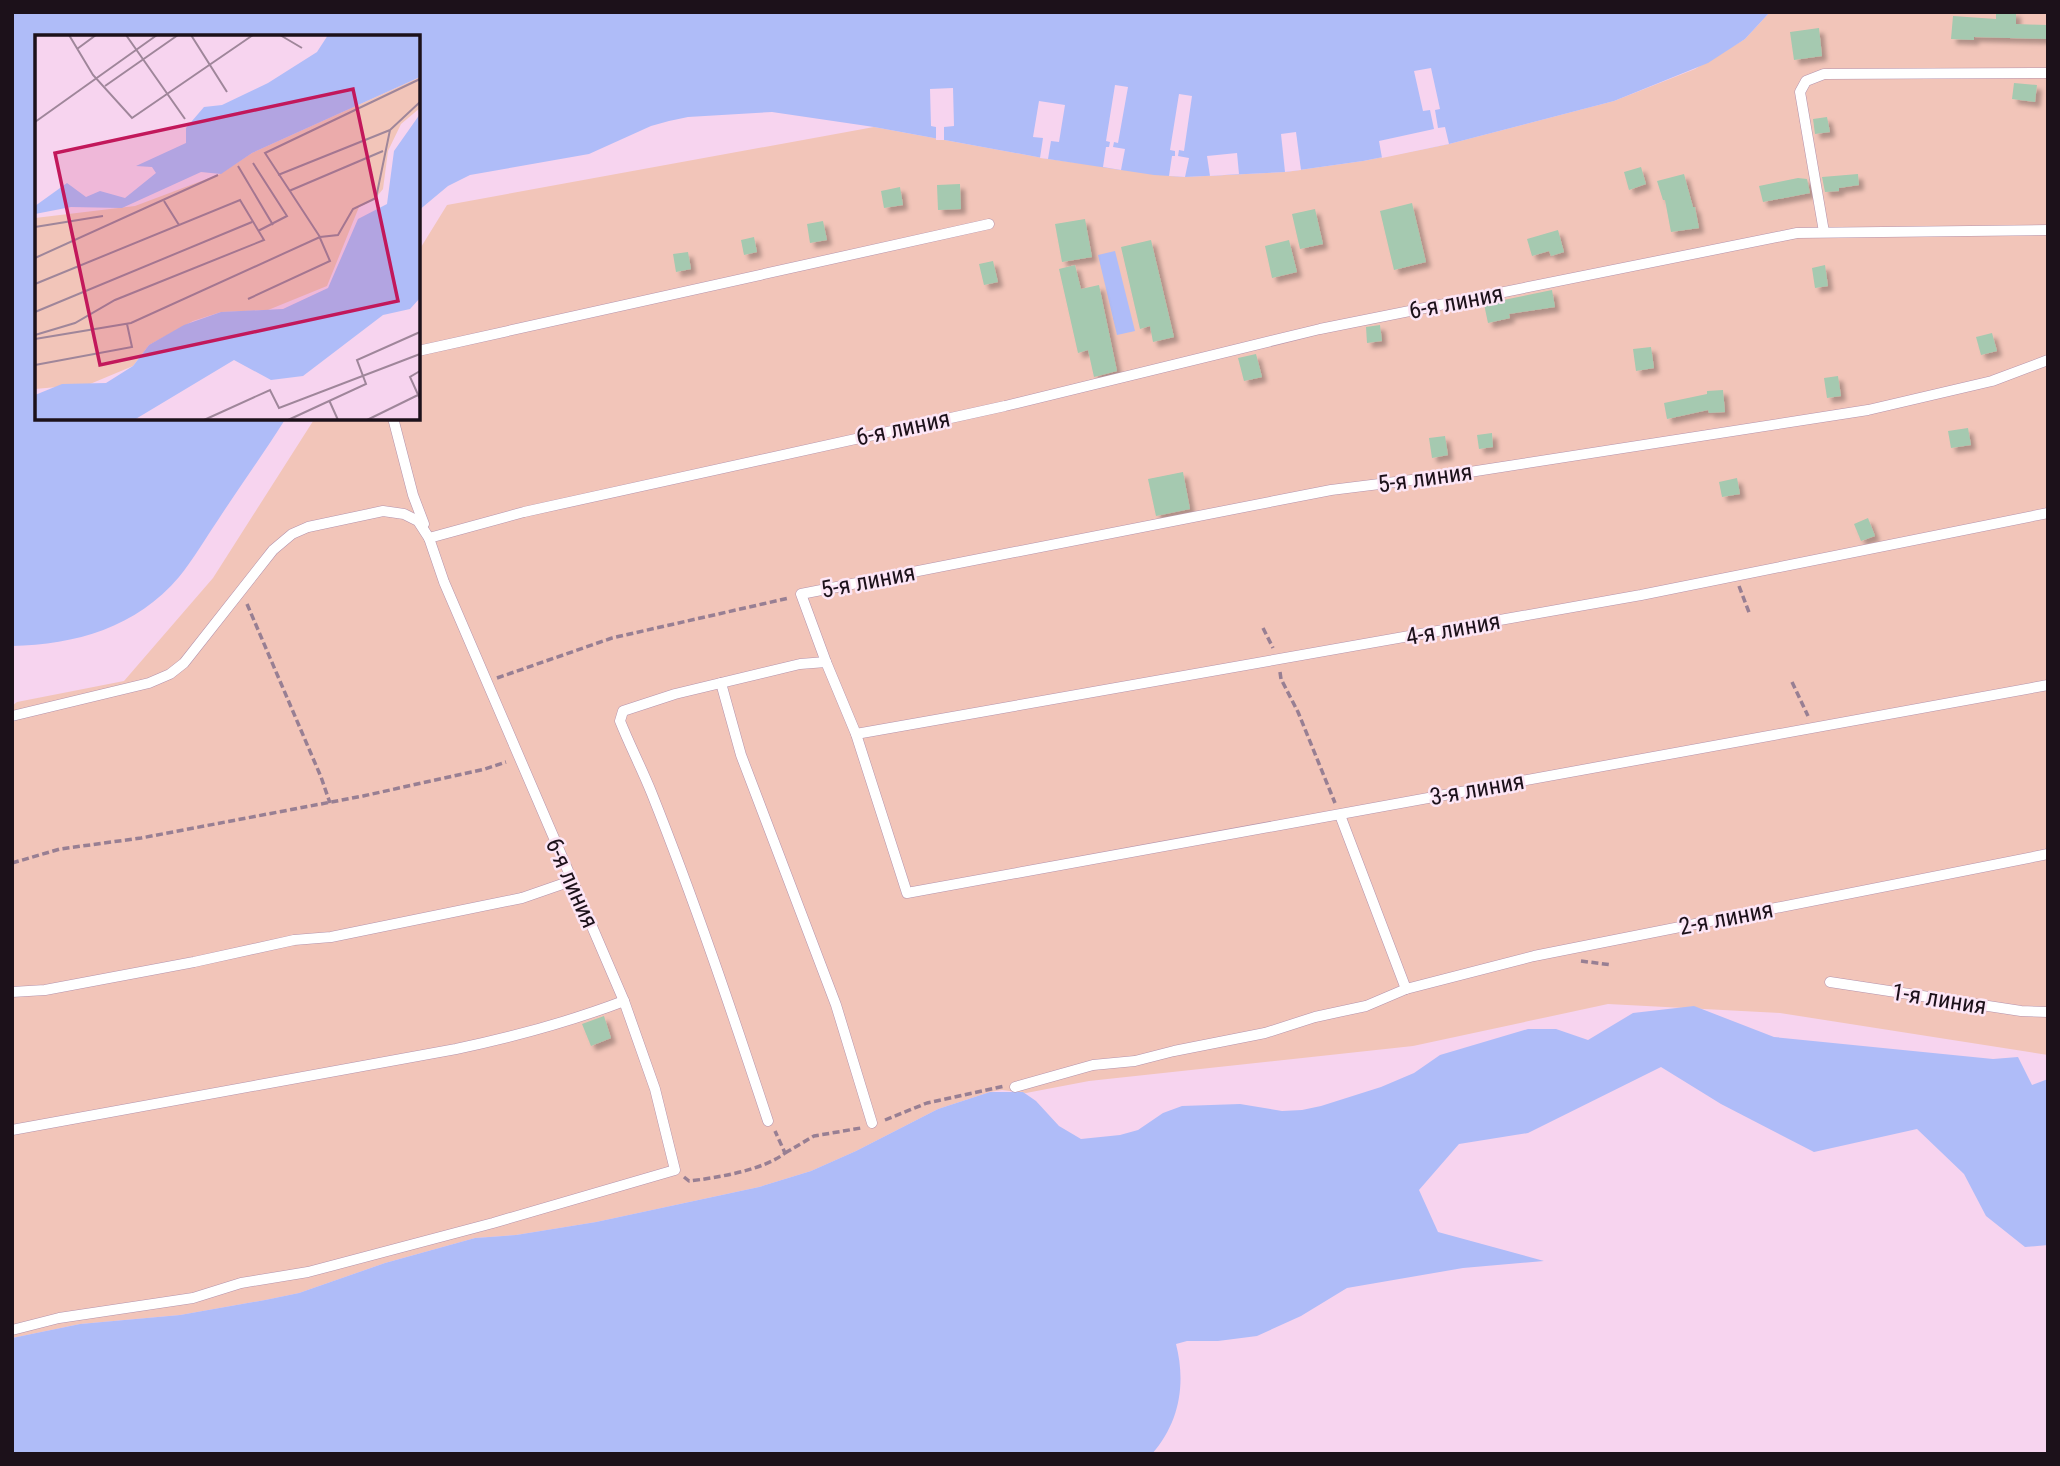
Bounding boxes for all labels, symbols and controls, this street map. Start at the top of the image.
inset map [35,35,420,420]
street label: 6-я линия [1407,279,1505,325]
street label: 6-я линия [853,404,953,452]
street label: 5-я линия [1376,457,1474,499]
street label: 5-я линия [819,558,917,604]
street label: 4-я линия [1404,607,1502,651]
street label: 3-я линия [1428,767,1526,811]
street label: 6-я линия [540,834,604,932]
street label: 2-я линия [1677,895,1775,941]
street label: 1-я линия [1890,978,1988,1020]

